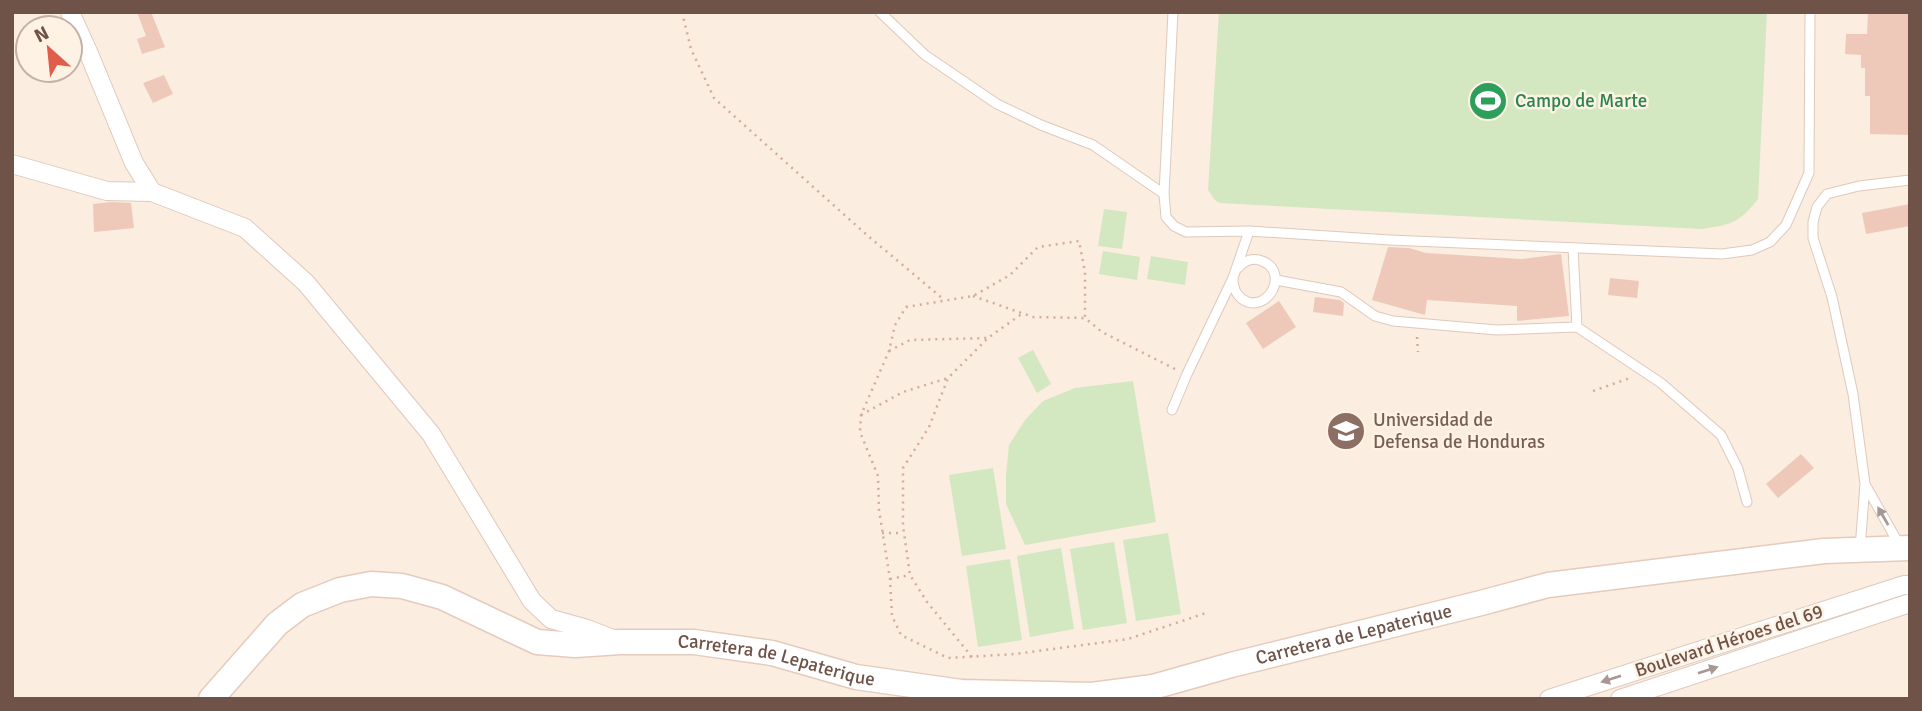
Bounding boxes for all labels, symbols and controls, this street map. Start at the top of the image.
north arrow [14,14,84,84]
text: N [30,21,53,48]
sports icon: Campo de Marte [1467,80,1509,122]
place label: Campo de Marte [1515,89,1647,113]
place label: Universidad de Defensa de Honduras [1373,408,1545,454]
school or university icon: Universidad de Defensa de Honduras [1325,410,1367,452]
one-way arrow [1877,506,1889,526]
street label: Carretera de Lepaterique [1253,599,1455,670]
street label: Boulevard Héroes del 69 [1632,599,1826,683]
street label: Carretera de Lepaterique [678,630,877,692]
one-way arrow [1697,664,1718,675]
one-way arrow [1600,674,1621,685]

